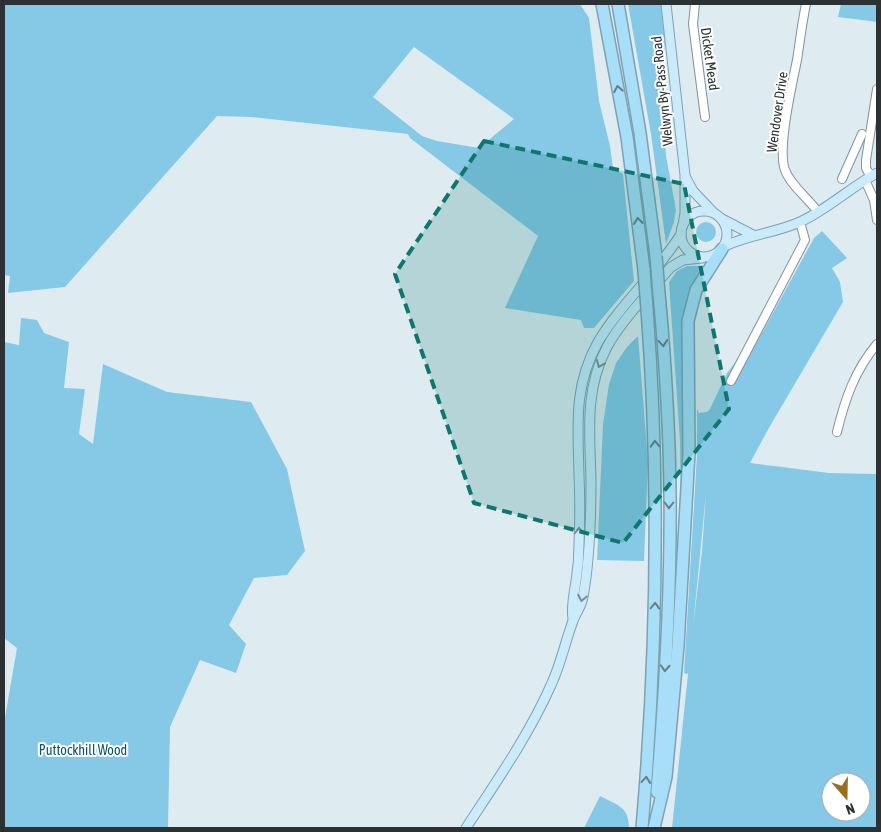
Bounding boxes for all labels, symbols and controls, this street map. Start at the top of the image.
street label: Dicket Mead [698,27,722,91]
street label: Welwyn By-Pass Road [648,35,676,147]
street label: Wendover Drive [763,71,791,153]
one-way arrow [613,85,623,93]
one-way arrow [633,217,644,225]
one-way arrow [658,339,669,347]
one-way arrow [596,359,607,368]
one-way arrow [649,440,660,448]
one-way arrow [664,502,674,509]
one-way arrow [574,527,584,535]
one-way arrow [578,594,588,603]
one-way arrow [650,602,661,610]
one-way arrow [660,664,671,672]
park label: Puttockhill Wood [39,742,127,758]
north arrow [821,772,871,822]
one-way arrow [641,775,652,783]
text: N [844,800,857,818]

